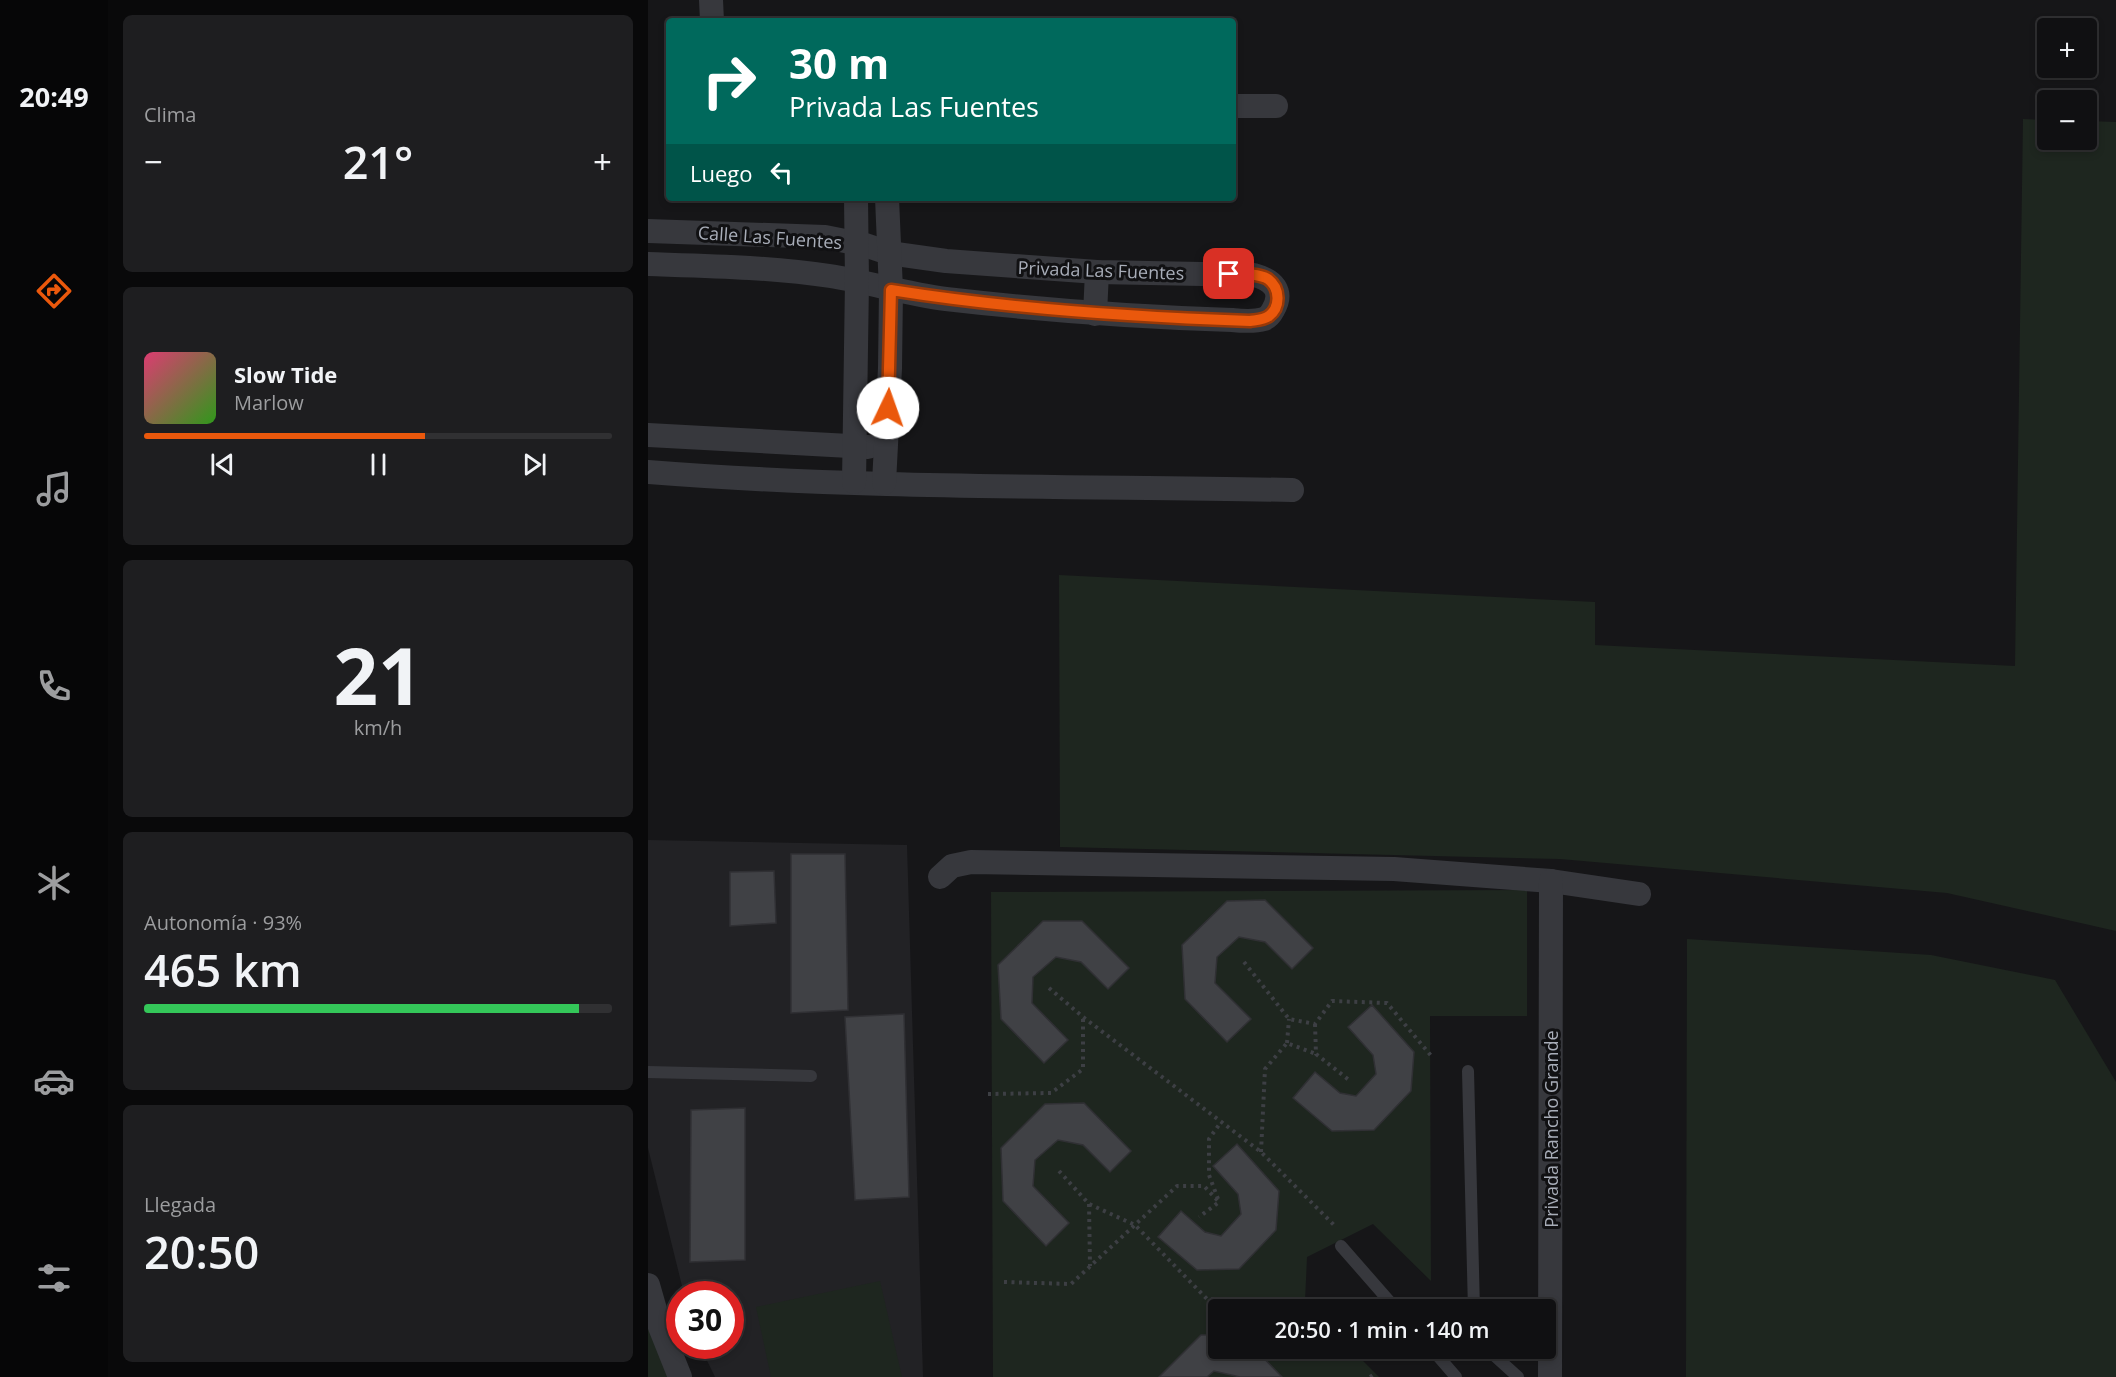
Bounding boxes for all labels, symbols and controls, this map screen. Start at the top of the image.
map controls [2037,18,2097,150]
button: + [2037,18,2097,78]
text: 30 m [789,34,889,91]
icon: right [690,42,768,120]
text: 20:49 [19,78,89,115]
text: Privada Las Fuentes [789,88,1039,125]
button: − [2037,90,2097,150]
text: Clima [144,101,196,128]
text: 21° [343,131,413,192]
text: − [144,139,163,184]
text: + [593,139,612,184]
icon: left [765,156,798,189]
text: Luego [690,158,753,188]
street label: Calle Las Fuentes [697,220,843,254]
pin [1203,248,1254,299]
street label: Privada Las Fuentes [1017,255,1185,285]
icon: arrive [1212,257,1245,290]
icon: directions [33,270,75,312]
text: Slow Tide [234,359,337,389]
position arrow [856,376,920,440]
text: Marlow [234,389,304,416]
icon: previous [206,448,239,481]
icon: pause [362,448,395,481]
icon: next [518,448,551,481]
icon: music [33,468,75,510]
text: 21 [333,622,423,728]
icon: phone [33,665,75,707]
text: km/h [354,714,402,741]
icon: climate [33,862,75,904]
text: Autonomía · 93% [144,909,302,936]
text: 465 km [144,939,302,1000]
street label: Privada Rancho Grande [1539,1030,1563,1228]
icon: car [33,1060,75,1102]
text: Llegada [144,1191,216,1218]
text: 20:50 [144,1221,259,1282]
icon: filters [33,1257,75,1299]
speed limit sign: 30 [666,1281,744,1359]
text: 20:50 · 1 min · 140 m [1274,1314,1490,1344]

